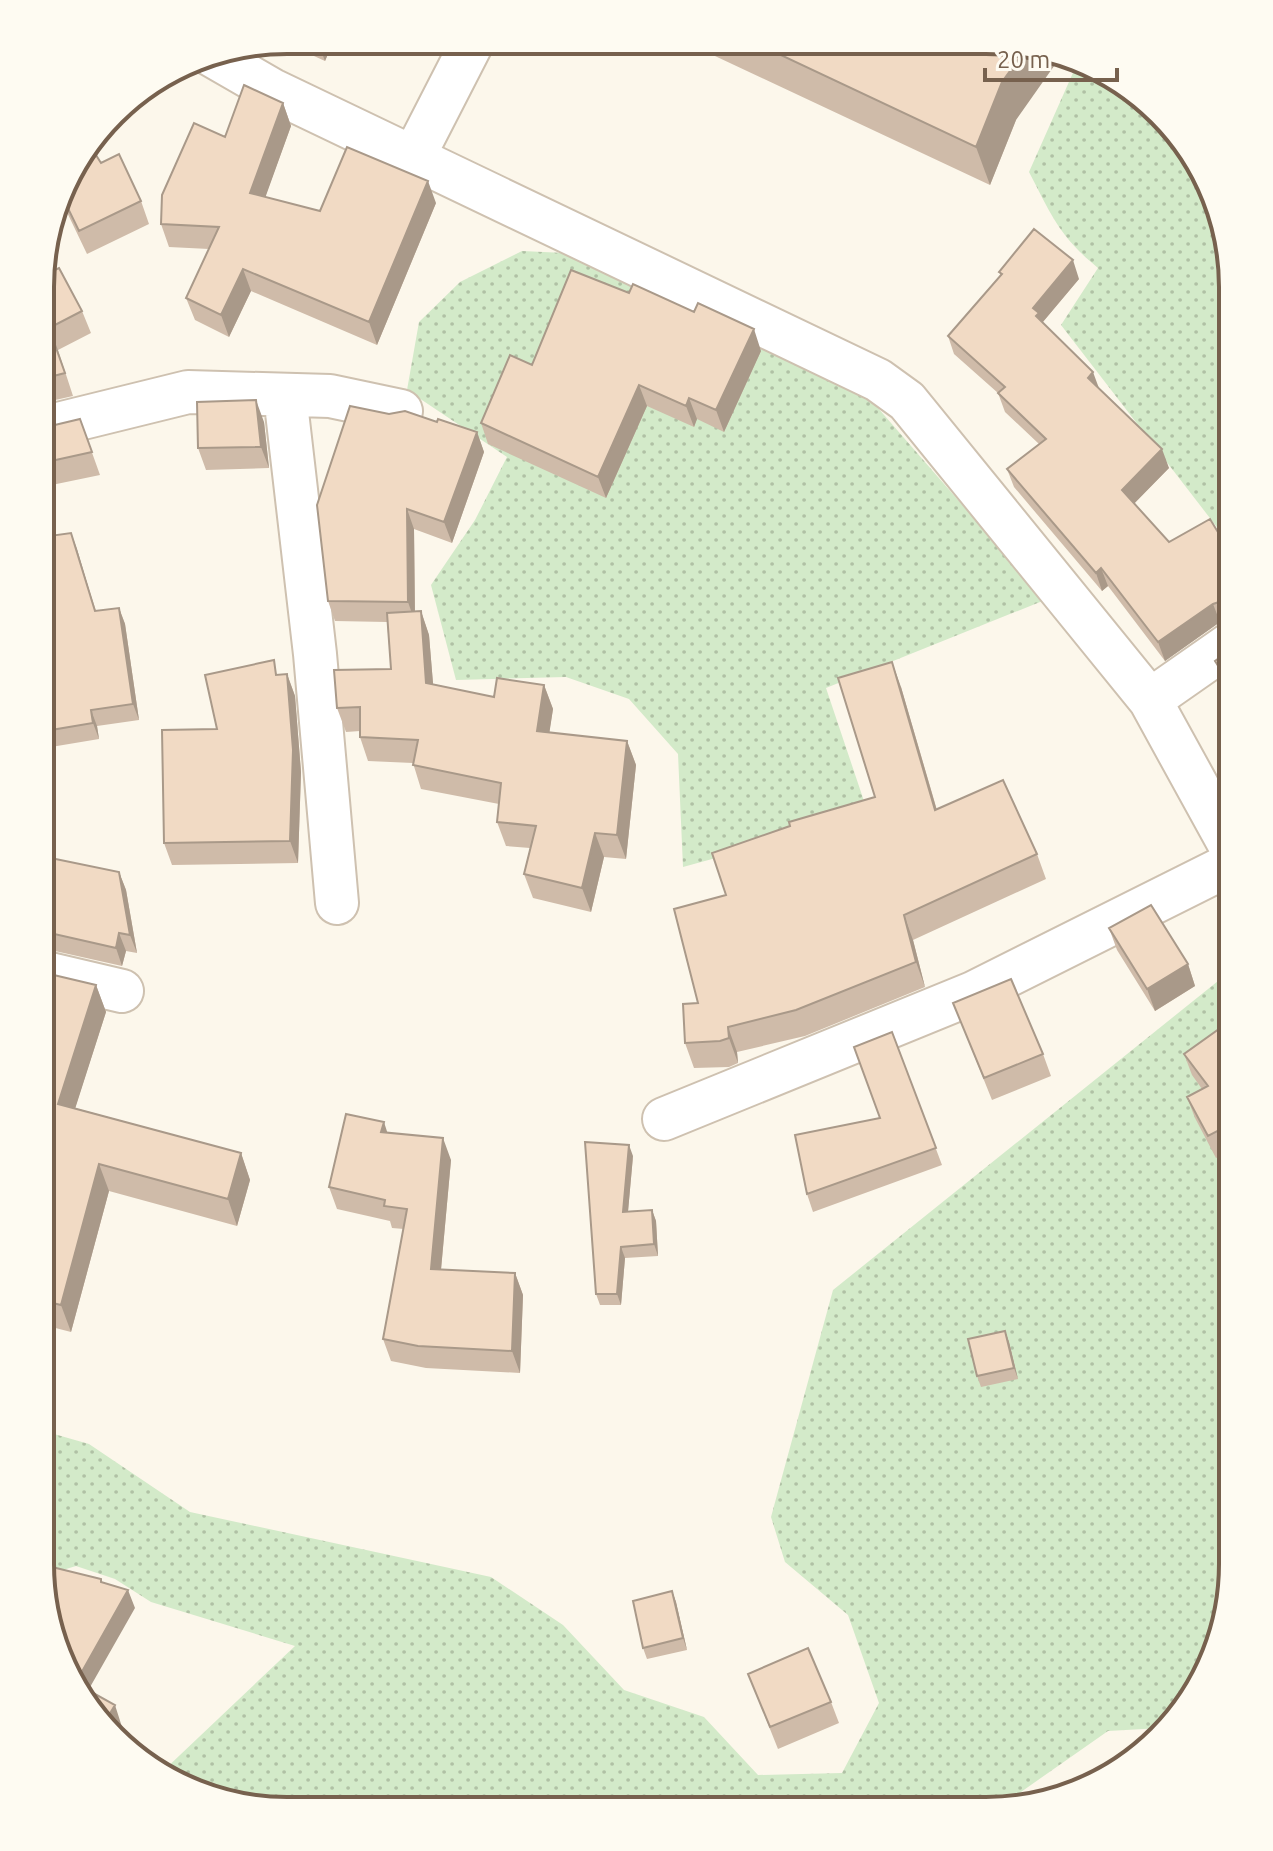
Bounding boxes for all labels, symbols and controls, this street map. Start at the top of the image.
scale bar [985,32,1117,82]
text: 20 m [997,46,1050,73]

